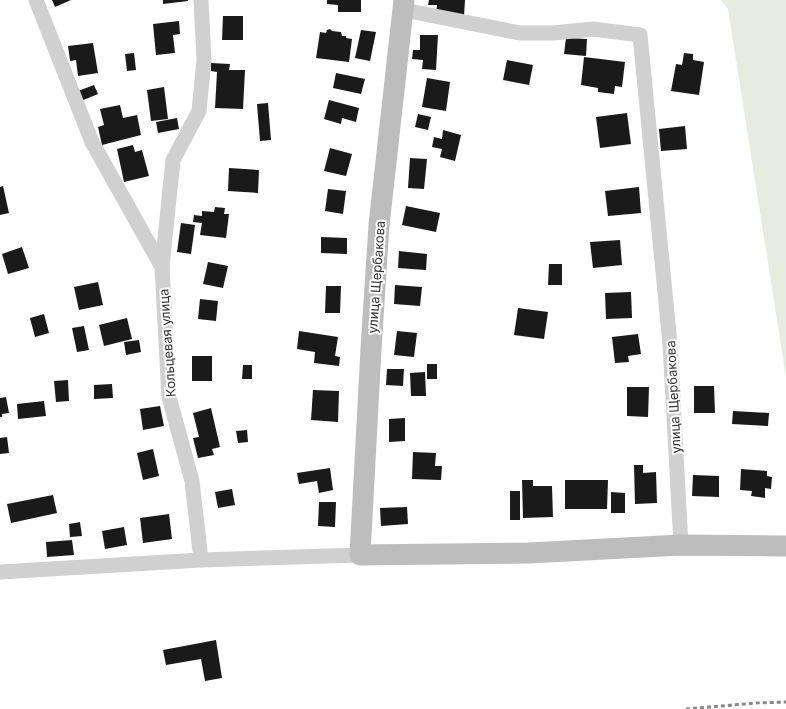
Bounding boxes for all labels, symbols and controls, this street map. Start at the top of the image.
street label: улица Щербакова [364,220,388,334]
street label: Кольцевая улица [155,288,179,398]
street label: улица Щербакова [662,340,684,454]

